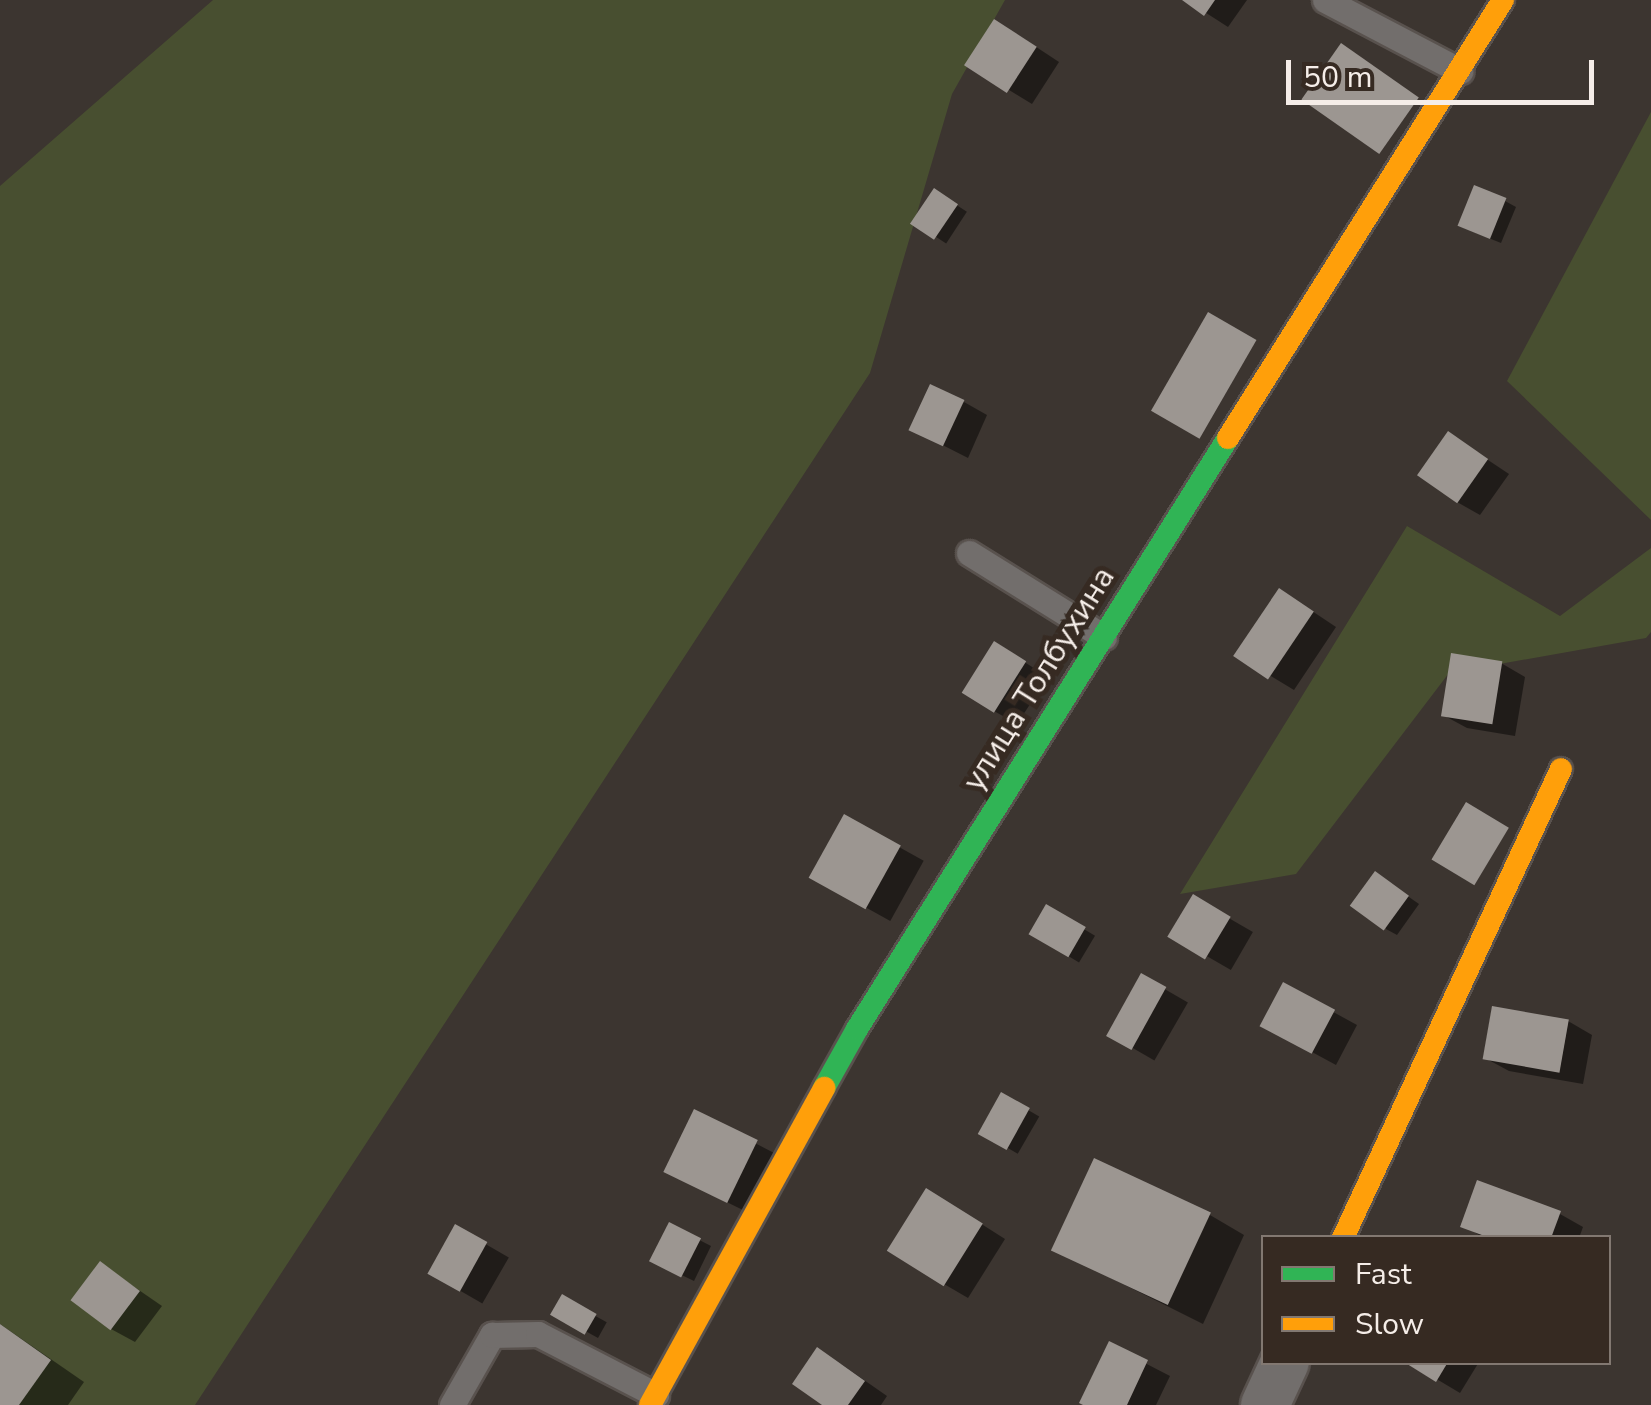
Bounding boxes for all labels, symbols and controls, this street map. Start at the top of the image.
scale bar [1291,40,1598,102]
text: 50 m [1303,57,1372,98]
street label: улица Толбухина [955,560,1123,798]
legend [1261,1235,1611,1365]
text: Fast [1355,1254,1412,1295]
text: Slow [1355,1304,1424,1345]

